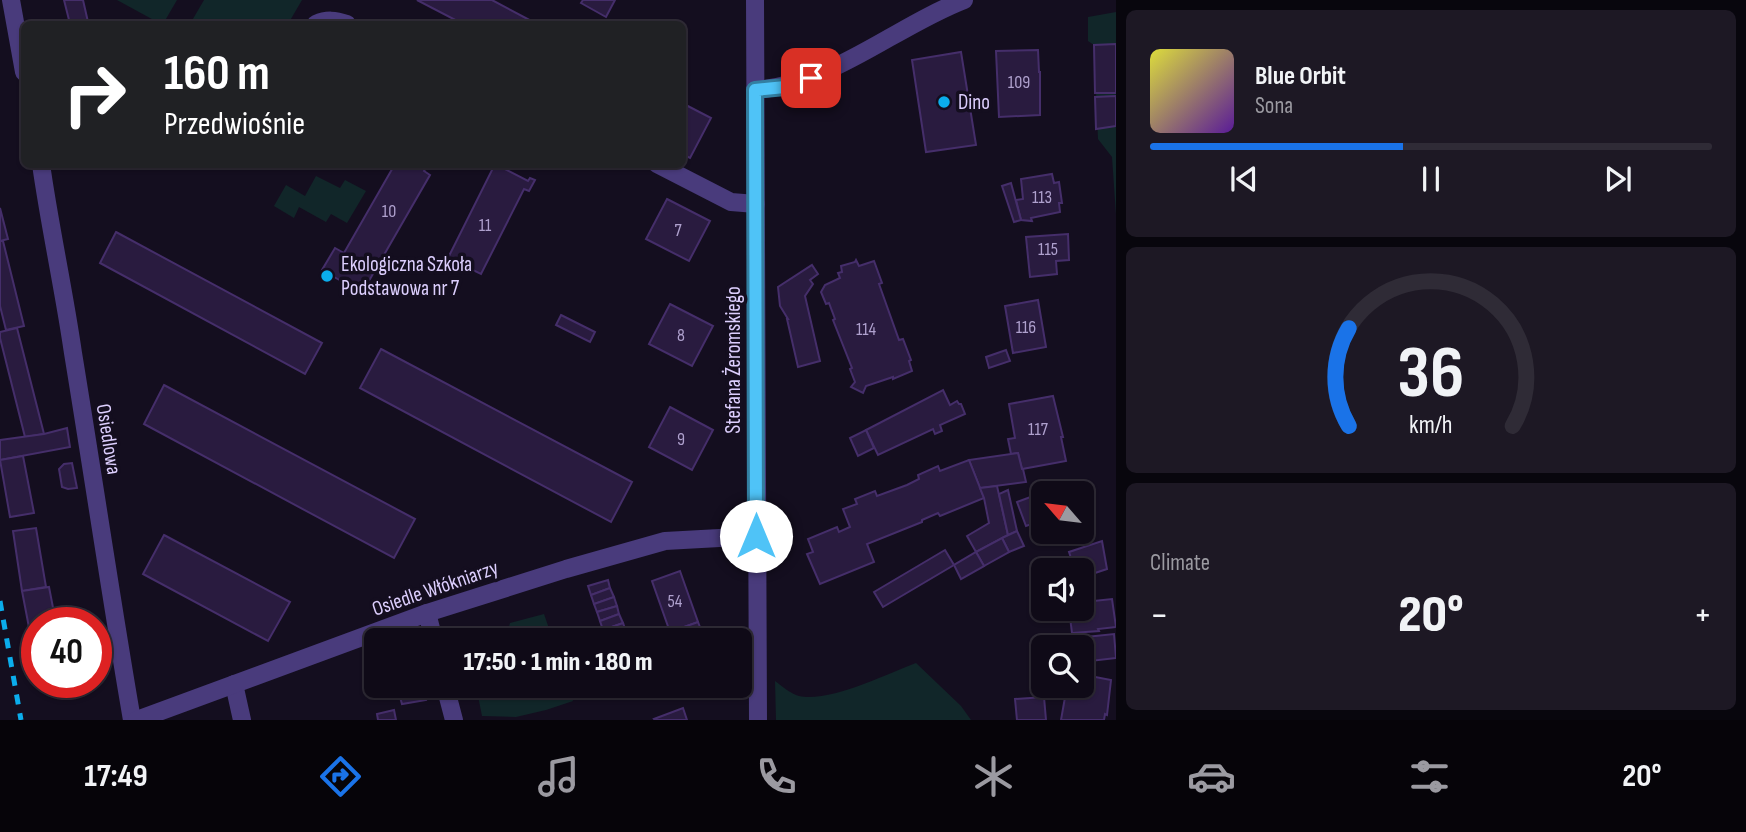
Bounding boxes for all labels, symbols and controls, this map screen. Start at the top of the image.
text: 160 m [164,45,270,104]
pin [781,48,841,108]
icon: right [49,49,140,140]
icon: arrive [792,59,830,97]
text: Blue Orbit [1255,61,1346,92]
house number: 109 [1008,72,1030,93]
place label: Dino [958,90,990,115]
text: Sona [1255,92,1293,120]
marker: Dino [936,94,952,110]
text: Przedwiośnie [164,105,305,144]
icon: previous [1225,160,1263,198]
icon: pause [1412,160,1450,198]
icon: next [1599,160,1637,198]
house number: 113 [1032,187,1052,208]
house number: 10 [382,201,396,222]
house number: 11 [479,215,492,236]
house number: 7 [674,220,682,241]
house number: 115 [1038,239,1058,260]
place label: Ekologiczna Szkoła Podstawowa nr 7 [341,252,472,301]
marker: Ekologiczna Szkoła Podstawowa nr 7 [319,268,335,284]
street label: Stefana Żeromskiego [721,286,746,434]
house number: 116 [1016,317,1036,338]
house number: 114 [856,319,877,340]
house number: 8 [677,325,685,346]
text: 36 [1398,330,1464,418]
street label: Osiedlowa [91,402,126,476]
text: km/h [1409,410,1453,441]
house number: 117 [1028,419,1049,440]
house number: 9 [677,429,685,450]
north arrow [1031,481,1094,544]
map controls [1031,481,1094,698]
position arrow [719,499,793,573]
text: Climate [1150,549,1210,577]
street label: Osiedle Włókniarzy [369,555,502,622]
button: sound [1031,558,1094,621]
text: 20° [1398,584,1464,647]
house number: 54 [668,591,683,612]
text: − [1150,593,1169,638]
text: + [1693,593,1712,638]
speed limit sign: 40 [21,607,112,698]
button: search [1031,635,1094,698]
text: 17:50 · 1 min · 180 m [463,647,653,678]
icon: directions [316,752,365,801]
icon: music [534,752,583,801]
icon: phone [752,752,801,801]
icon: climate [969,752,1018,801]
icon: car [1187,752,1236,801]
icon: filters [1405,752,1454,801]
text: 17:49 [84,757,148,796]
text: 20° [1622,757,1662,796]

